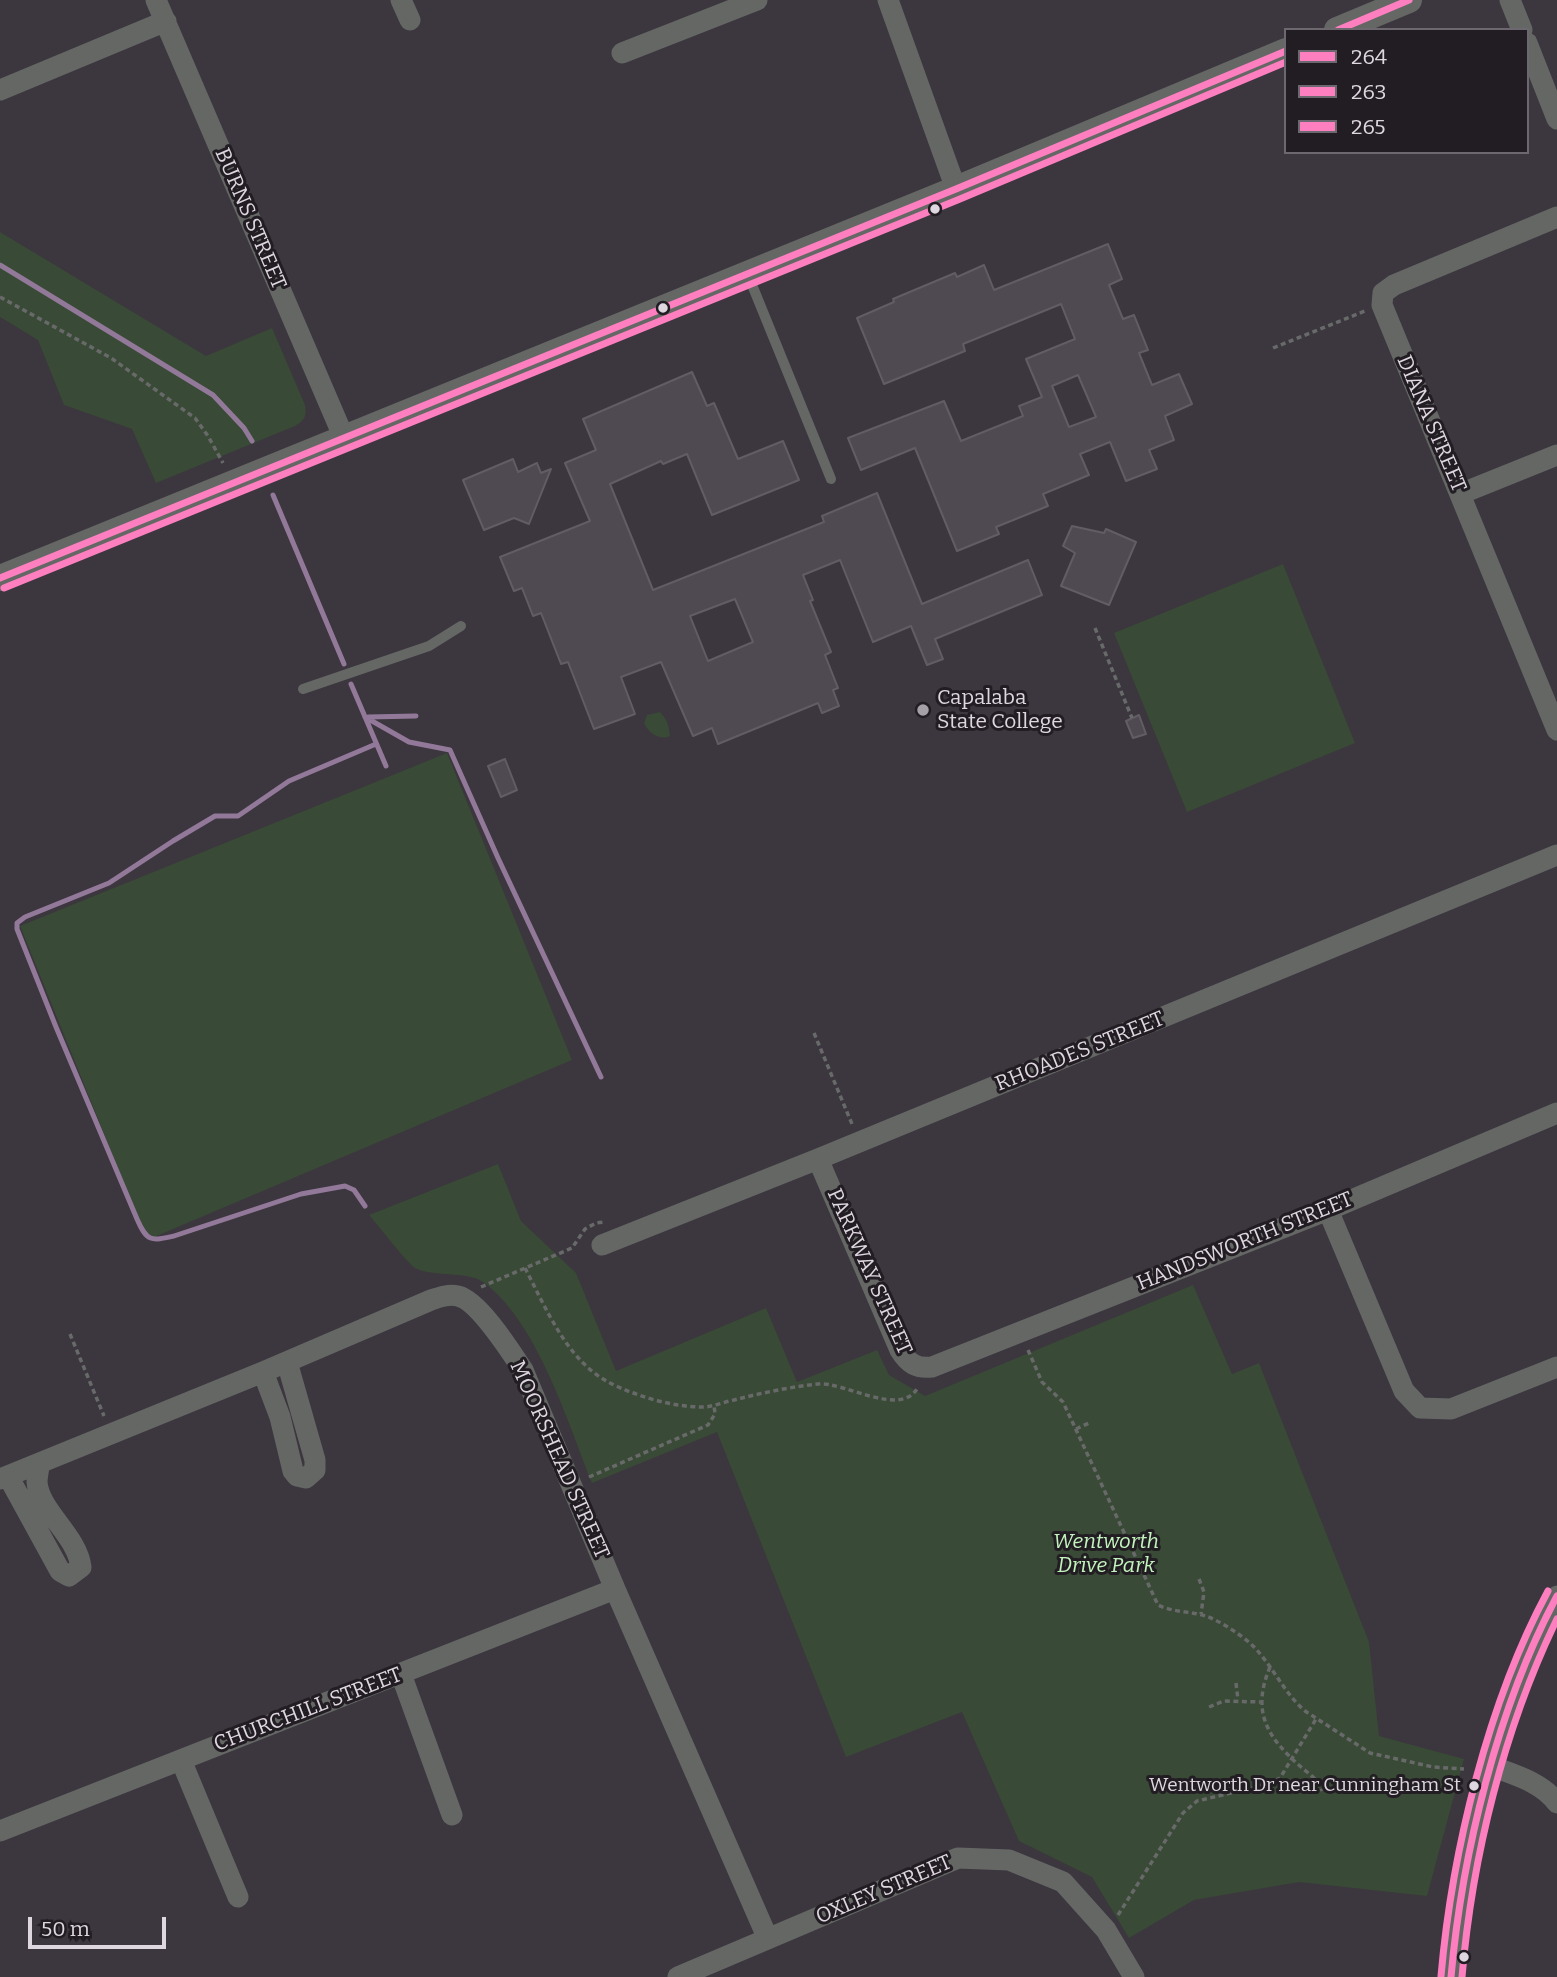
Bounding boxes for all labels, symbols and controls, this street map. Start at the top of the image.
legend [1284,28,1529,154]
text: 264 [1351,44,1387,70]
text: 263 [1351,79,1386,105]
text: 265 [1351,114,1386,140]
street label: BURNS STREET [209,145,291,293]
unlabelled marker [928,202,942,216]
unlabelled marker [656,301,670,315]
street label: DIANA STREET [1391,352,1471,496]
place label: Capalaba State College [937,685,1063,735]
marker: Capalaba State College [915,702,931,718]
street label: RHOADES STREET [992,1007,1168,1097]
street label: PARKWAY STREET [821,1185,917,1359]
street label: HANDSWORTH STREET [1133,1187,1357,1297]
street label: MOORSHEAD STREET [504,1357,614,1563]
park label: Wentworth Drive Park [1053,1529,1159,1579]
street label: CHURCHILL STREET [210,1663,406,1757]
place label: Wentworth Dr near Cunningham St [1149,1775,1461,1797]
marker: Wentworth Dr near Cunningham St [1467,1779,1481,1793]
street label: OXLEY STREET [812,1850,956,1930]
scale bar [32,1904,170,1948]
text: 50 m [41,1916,90,1942]
unlabelled marker [1457,1950,1471,1964]

